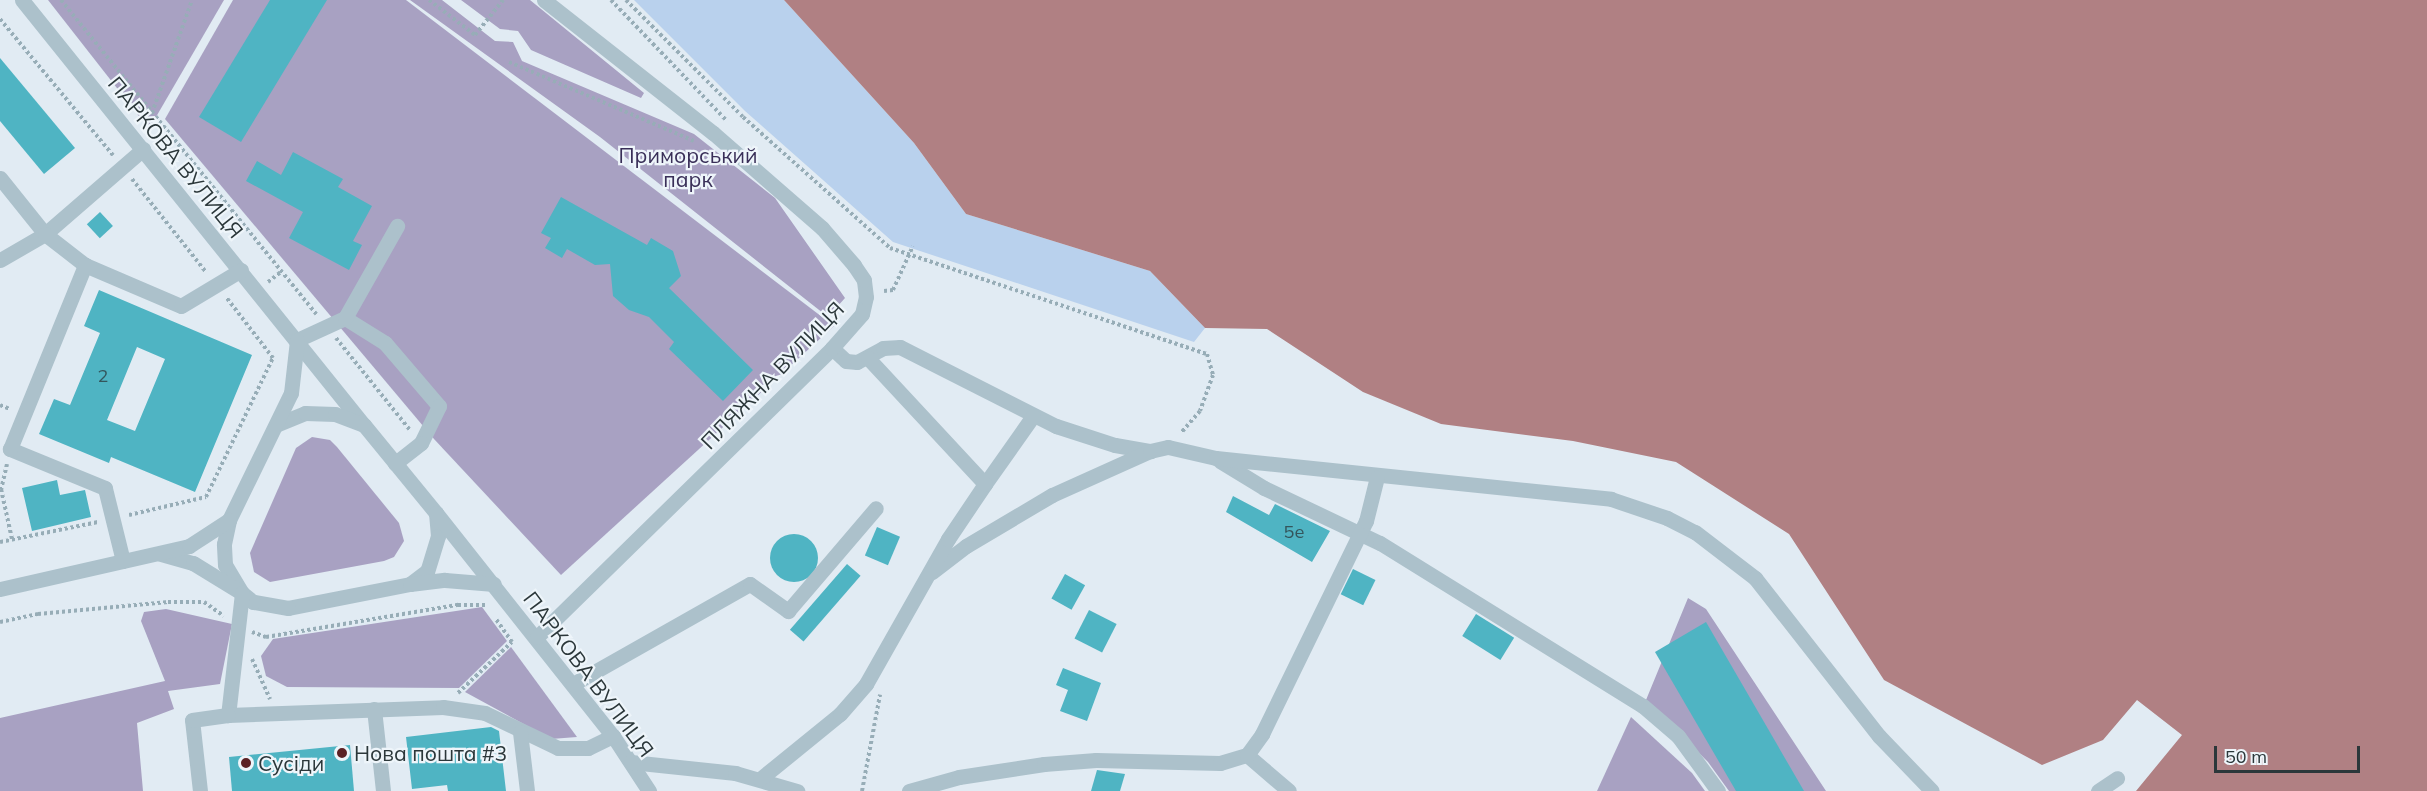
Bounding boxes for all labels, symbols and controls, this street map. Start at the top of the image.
street label: ПАРКОВА ВУЛИЦЯ [103,71,249,243]
park label: Приморський парк [619,142,757,192]
street label: ПЛЯЖНА ВУЛИЦЯ [695,296,849,454]
house number: 2 [98,365,108,387]
house number: 5е [1284,521,1304,543]
street label: ПАРКОВА ВУЛИЦЯ [519,586,659,762]
scale bar [2217,734,2362,772]
place label: Нова пошта #3 [354,740,507,766]
text: 50 m [2225,745,2267,768]
marker: Нова пошта #3 [335,746,349,760]
place label: Сусіди [258,750,324,776]
marker: Сусіди [239,756,253,770]

